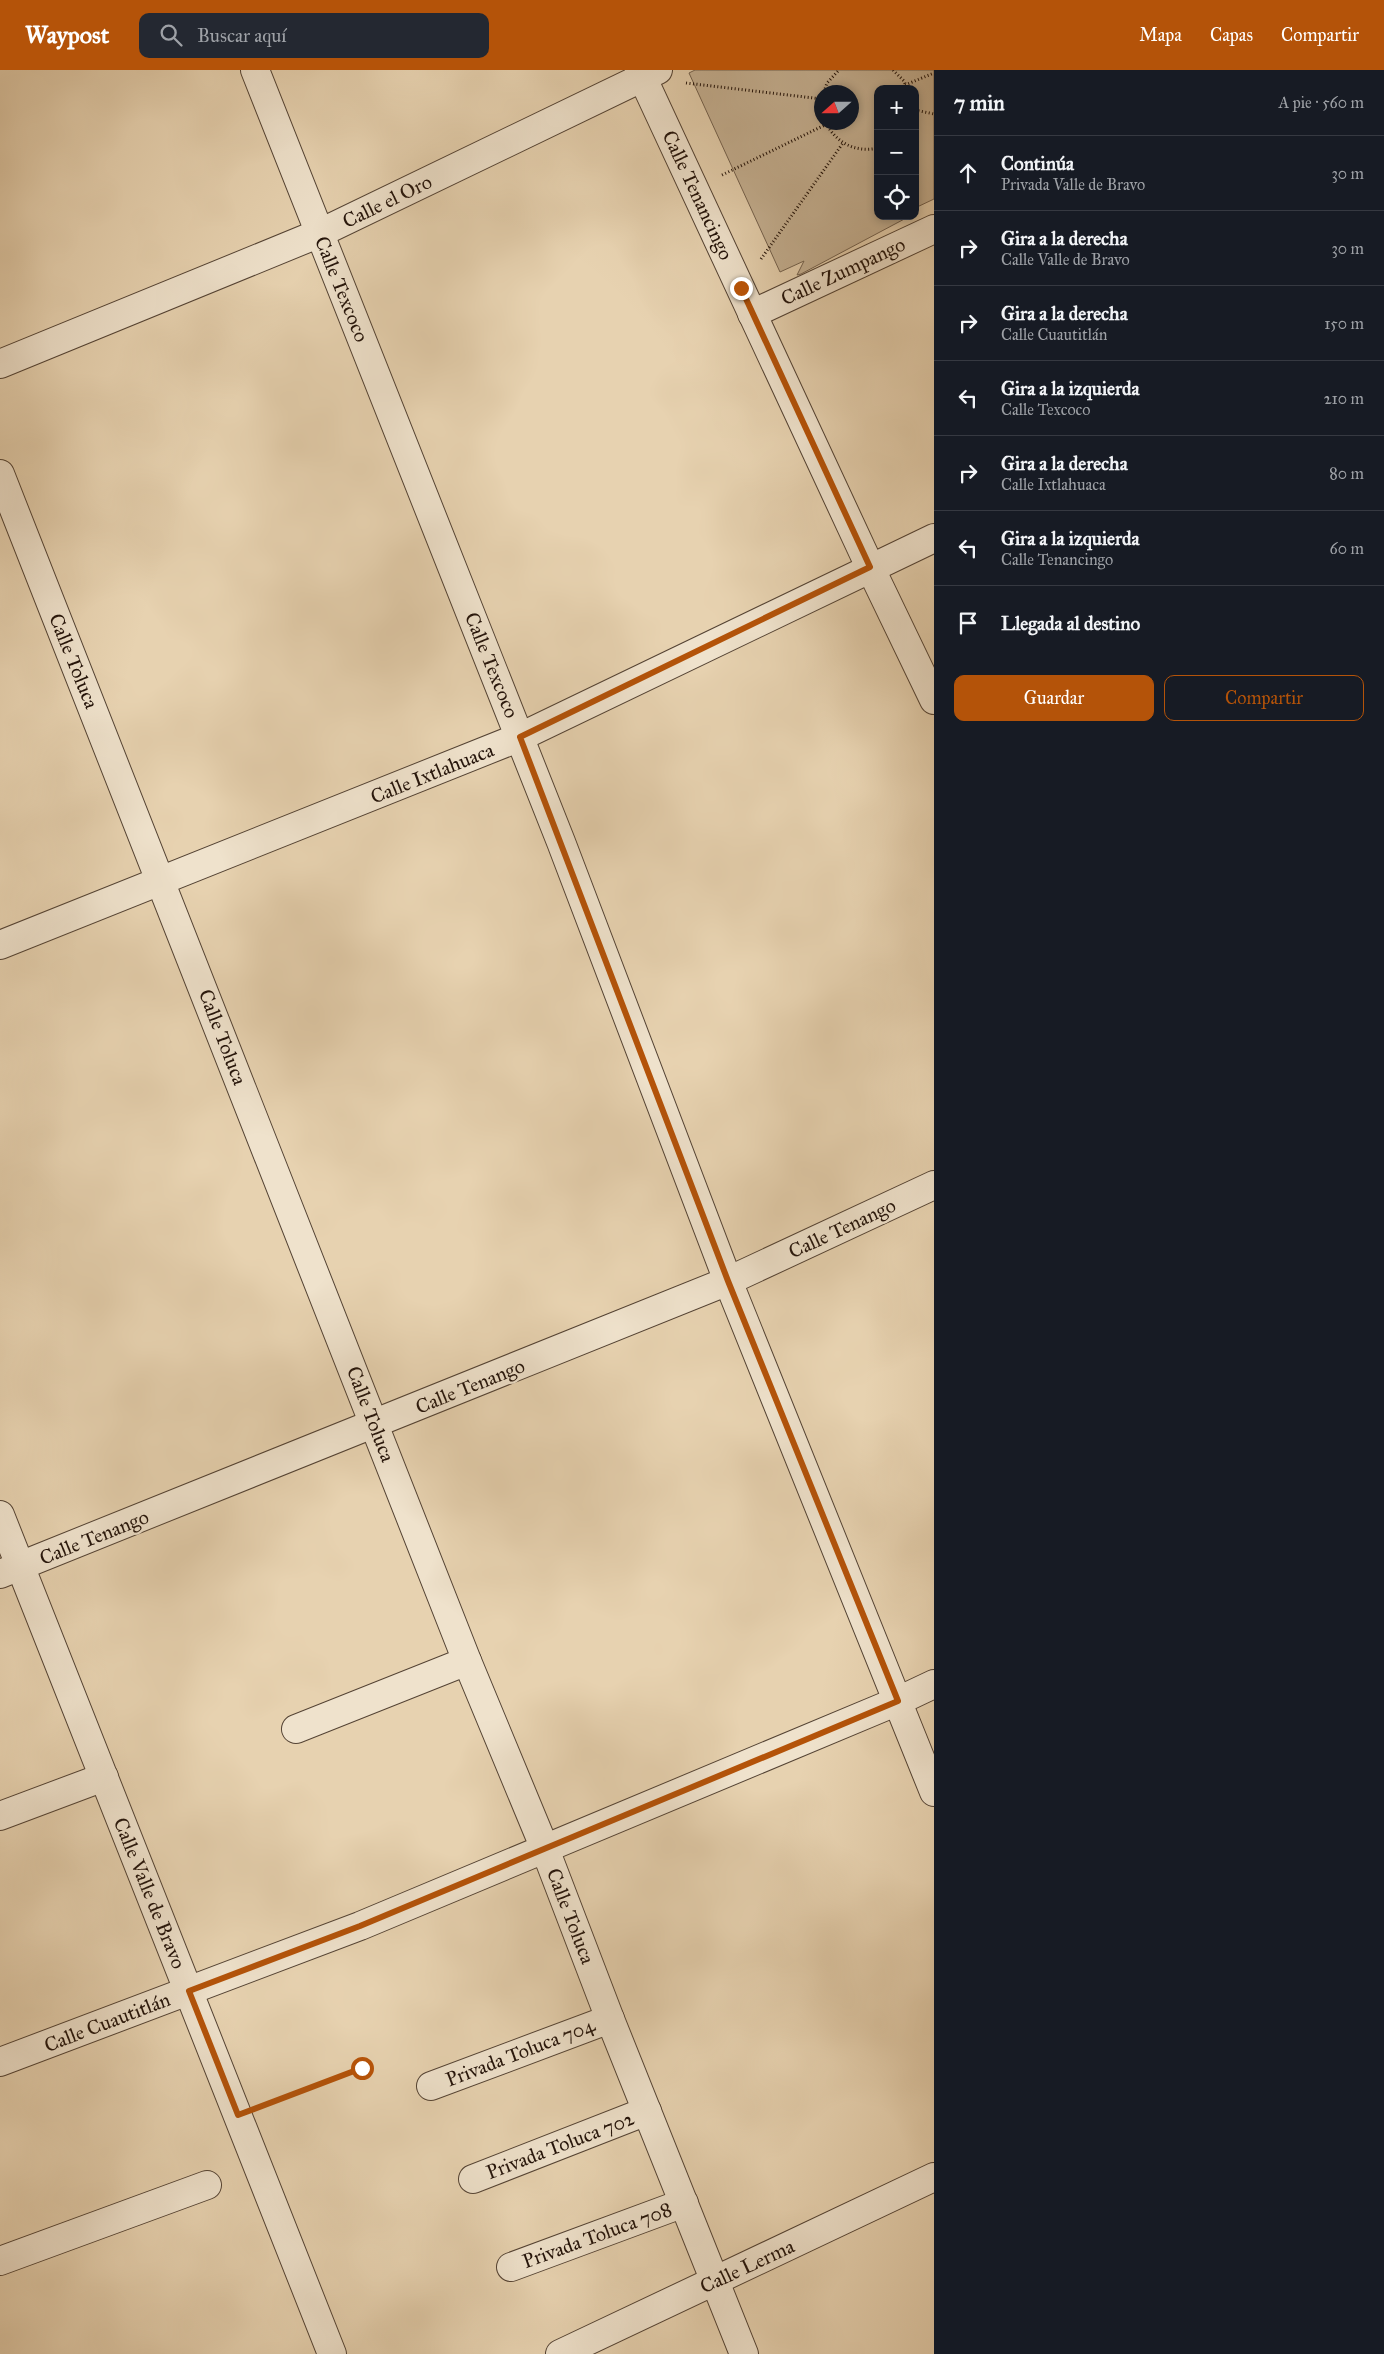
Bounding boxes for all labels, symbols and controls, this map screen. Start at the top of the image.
search box [139,13,489,58]
text: Waypost [25,20,109,50]
icon: search [157,21,185,49]
text: Buscar aquí [197,24,287,47]
text: Mapa [1139,24,1182,46]
text: Capas [1210,24,1253,46]
text: Compartir [1281,24,1359,46]
north arrow [814,85,859,130]
map controls [874,85,919,220]
button: + [874,85,919,130]
text: 7 min [954,90,1005,116]
text: A pie · 560 m [1279,93,1364,112]
street label: Calle Tenancingo [657,126,739,264]
button: − [874,130,919,175]
text: Continúa [1001,152,1074,175]
icon: ahead [954,159,982,187]
text: 30 m [1331,164,1364,183]
street label: Calle el Oro [338,169,436,233]
button: locate [874,175,919,220]
text: Privada Valle de Bravo [1001,175,1145,194]
text: Gira a la derecha [1001,227,1128,250]
street label: Calle Zumpango [777,232,909,311]
street label: Calle Texcoco [310,233,374,345]
icon: right [954,234,982,262]
text: 30 m [1331,239,1364,258]
text: Calle Valle de Bravo [1001,250,1130,269]
route end [730,277,753,300]
text: Gira a la derecha [1001,302,1128,325]
icon: right [954,309,982,337]
text: 150 m [1324,314,1364,333]
text: Calle Cuautitlán [1001,325,1107,344]
text: Gira a la izquierda [1001,377,1140,400]
icon: left [954,384,982,412]
text: 210 m [1324,389,1364,408]
text: Calle Texcoco [1001,400,1091,419]
text: Gira a la derecha [1001,452,1128,475]
icon: right [954,459,982,487]
text: 80 m [1329,464,1364,483]
text: Calle Ixtlahuaca [1001,475,1106,494]
text: Gira a la izquierda [1001,527,1140,550]
icon: left [954,534,982,562]
text: 60 m [1330,539,1364,558]
text: Calle Tenancingo [1001,550,1113,569]
street label: Calle Texcoco [460,609,524,721]
icon: arrive [954,609,982,637]
street label: Calle Toluca [44,610,104,713]
text: Llegada al destino [1001,612,1140,635]
button: Guardar [954,675,1154,721]
button: Compartir [1164,675,1364,721]
street label: Calle Ixtlahuaca [367,737,498,809]
street label: Calle Toluca [194,986,252,1089]
street label: Calle Tenango [785,1193,900,1264]
street label: Calle Tenango [412,1353,528,1420]
street label: Calle Toluca [342,1363,400,1466]
street label: Calle Tenango [36,1504,152,1571]
street label: Calle Valle de Bravo [109,1814,191,1972]
street label: Calle Toluca [542,1865,600,1968]
street label: Calle Cuautitlán [41,1987,174,2057]
street label: Privada Toluca 704 [442,2012,599,2091]
route start [351,2057,374,2080]
street label: Privada Toluca 702 [483,2106,637,2184]
street label: Privada Toluca 708 [519,2197,675,2273]
street label: Calle Lerma [696,2233,798,2298]

